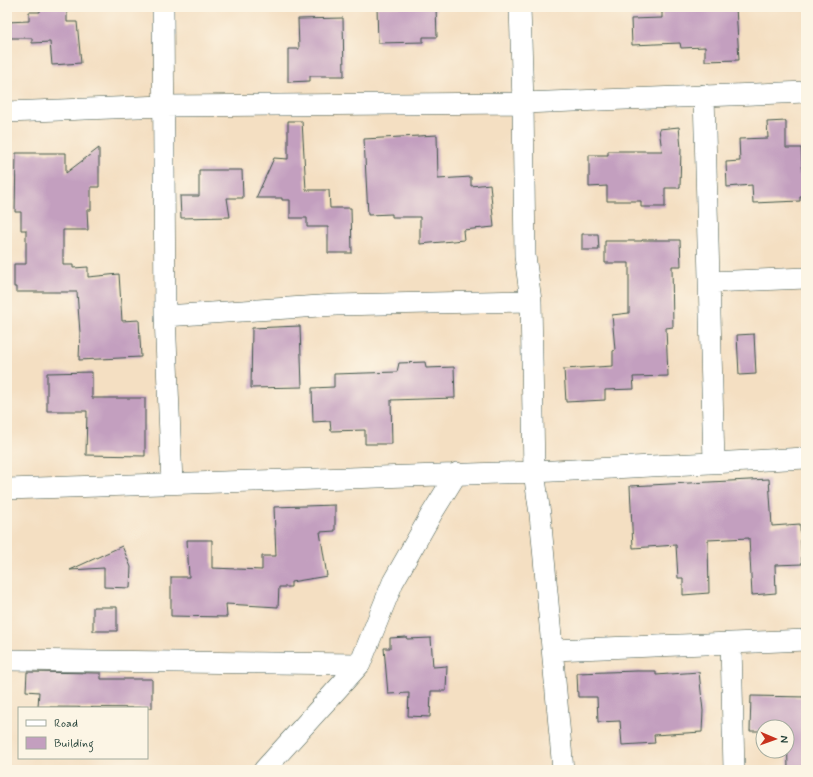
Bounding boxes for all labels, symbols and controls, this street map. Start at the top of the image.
legend [18,707,148,759]
text: Road [54,716,78,732]
north arrow [755,719,795,759]
text: N [777,735,791,743]
text: Building [54,736,94,753]

